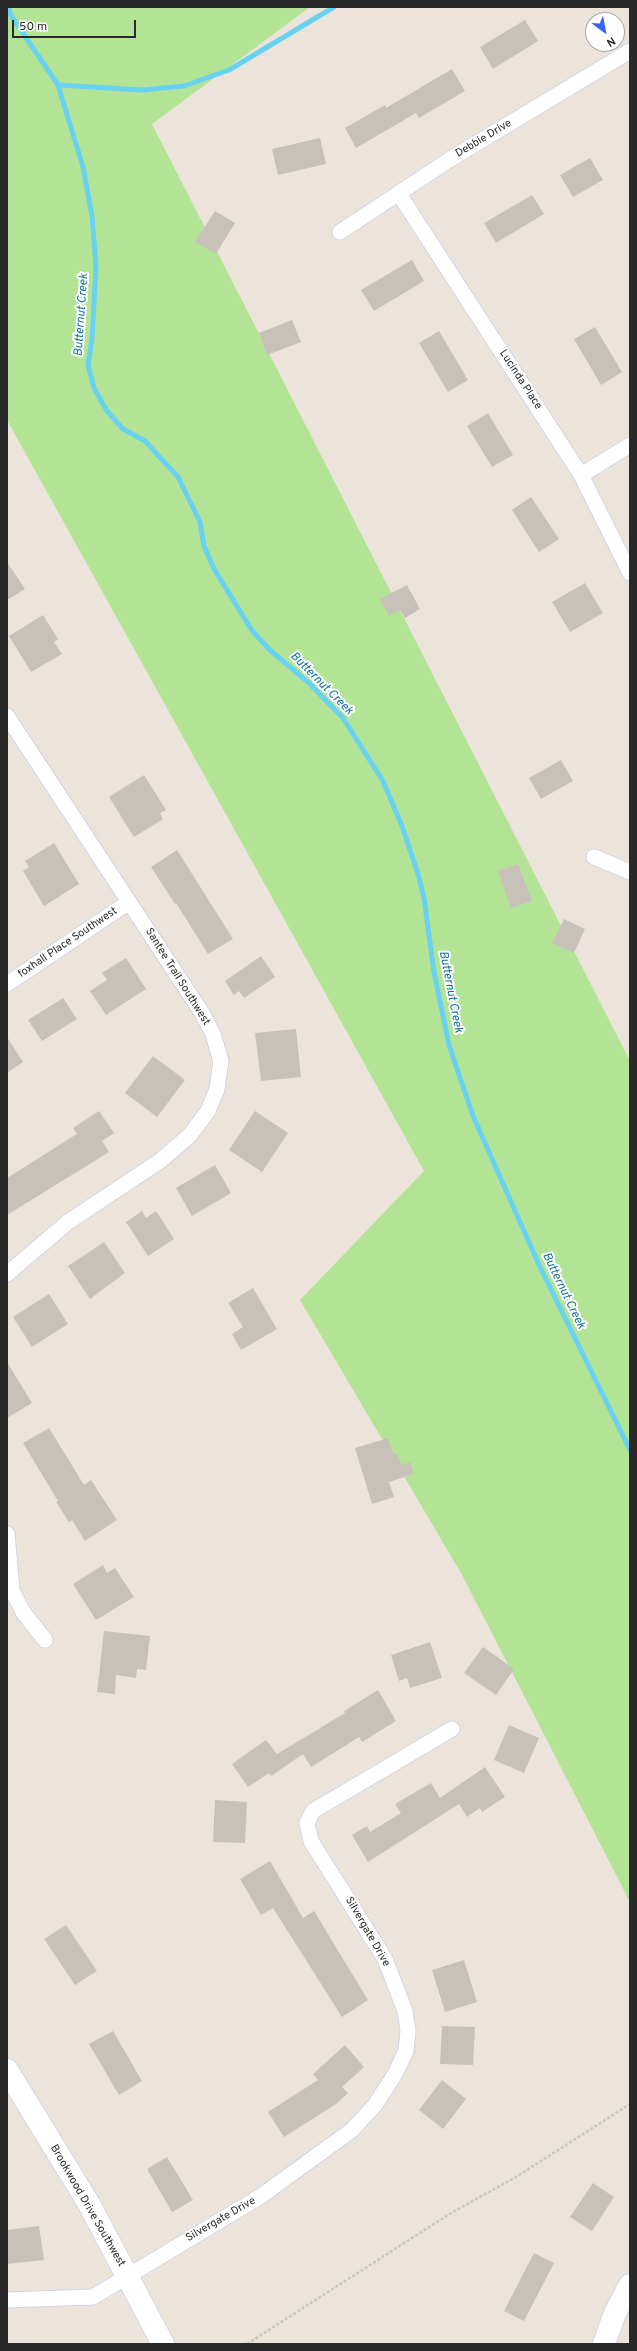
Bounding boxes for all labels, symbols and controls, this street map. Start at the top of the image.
scale bar [14,12,138,38]
north arrow [585,12,625,52]
text: 50 m [19,19,47,35]
text: N [604,33,618,49]
street label: Debbie Drive [454,117,514,161]
water label: Butternut Creek [72,273,92,357]
street label: Lucinda Place [496,348,544,412]
water label: Butternut Creek [287,650,355,718]
street label: foxhall Place Southwest [16,905,120,981]
street label: Santee Trail Southwest [142,926,212,1028]
water label: Butternut Creek [435,950,465,1034]
water label: Butternut Creek [538,1251,588,1331]
street label: Silvergate Drive [342,1895,392,1969]
street label: Brookwood Drive Southwest [47,2143,127,2269]
street label: Silvergate Drive [184,2195,258,2245]

